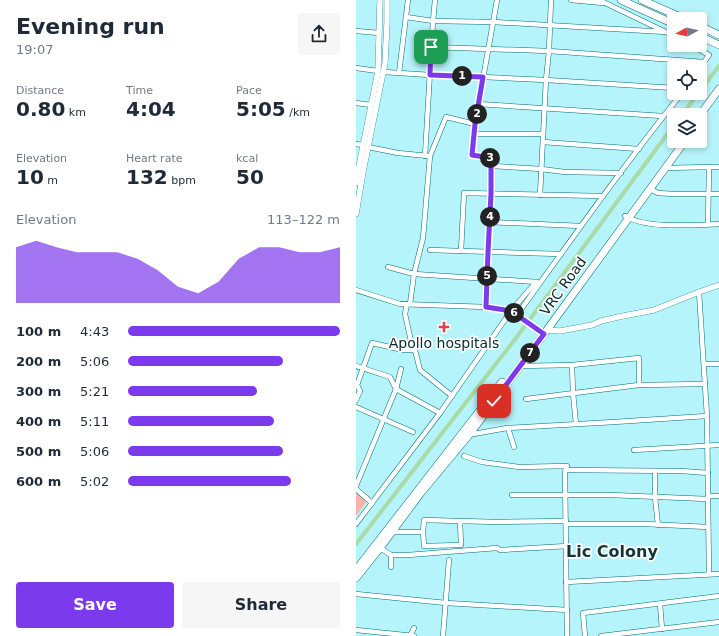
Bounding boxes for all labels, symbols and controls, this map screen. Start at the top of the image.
north arrow [667,12,707,52]
map controls [667,12,707,148]
button: share [298,13,340,55]
text: Evening run [16,14,165,39]
pin [414,30,448,64]
icon: arrive [420,36,442,58]
text: 19:07 [16,42,53,57]
button: locate [667,60,707,100]
pin: 1 [452,66,472,86]
text: 1 [458,69,466,82]
text: Distance [16,84,64,97]
text: Time [126,84,153,97]
text: Pace [236,84,262,97]
text: 0.80 [16,97,65,121]
text: 4:04 [126,97,176,121]
text: 5:05 [236,97,286,121]
pin: 2 [467,104,487,124]
text: km [65,106,86,119]
text: /km [286,106,310,119]
text: 2 [473,107,481,120]
button: layers [667,108,707,148]
pin: 3 [480,148,500,168]
text: 3 [486,151,494,164]
text: Elevation [16,152,67,165]
text: Heart rate [126,152,182,165]
text: kcal [236,152,258,165]
text: 10 [16,165,44,189]
text: 132 [126,165,168,189]
text: 50 [236,165,264,189]
text: m [44,174,58,187]
text: bpm [168,174,196,187]
pin: 4 [480,207,500,227]
text: 4 [486,210,494,223]
text: Elevation [16,212,76,227]
text: 113–122 m [267,212,340,227]
street label: VRC Road [537,254,589,318]
pin: 5 [477,266,497,286]
text: 5 [483,269,491,282]
pin: 6 [504,303,524,323]
text: 6 [510,306,518,319]
marker: Apollo hospitals [438,321,450,333]
text: 100 m [16,324,61,339]
text: 4:43 [80,324,109,339]
place label: Apollo hospitals [389,335,499,351]
pin: 7 [520,343,540,363]
text: 7 [526,346,534,359]
text: 200 m [16,354,61,369]
text: 5:06 [80,354,109,369]
text: 300 m [16,384,61,399]
text: 5:21 [80,384,109,399]
pin [477,384,511,418]
icon: check [483,390,505,412]
text: 400 m [16,414,61,429]
text: 5:11 [80,414,109,429]
text: 500 m [16,444,61,459]
text: 5:06 [80,444,109,459]
text: 600 m [16,474,61,489]
text: 5:02 [80,474,109,489]
district label: Lic Colony [566,542,658,561]
button: Save [16,582,174,628]
button: Share [182,582,340,628]

